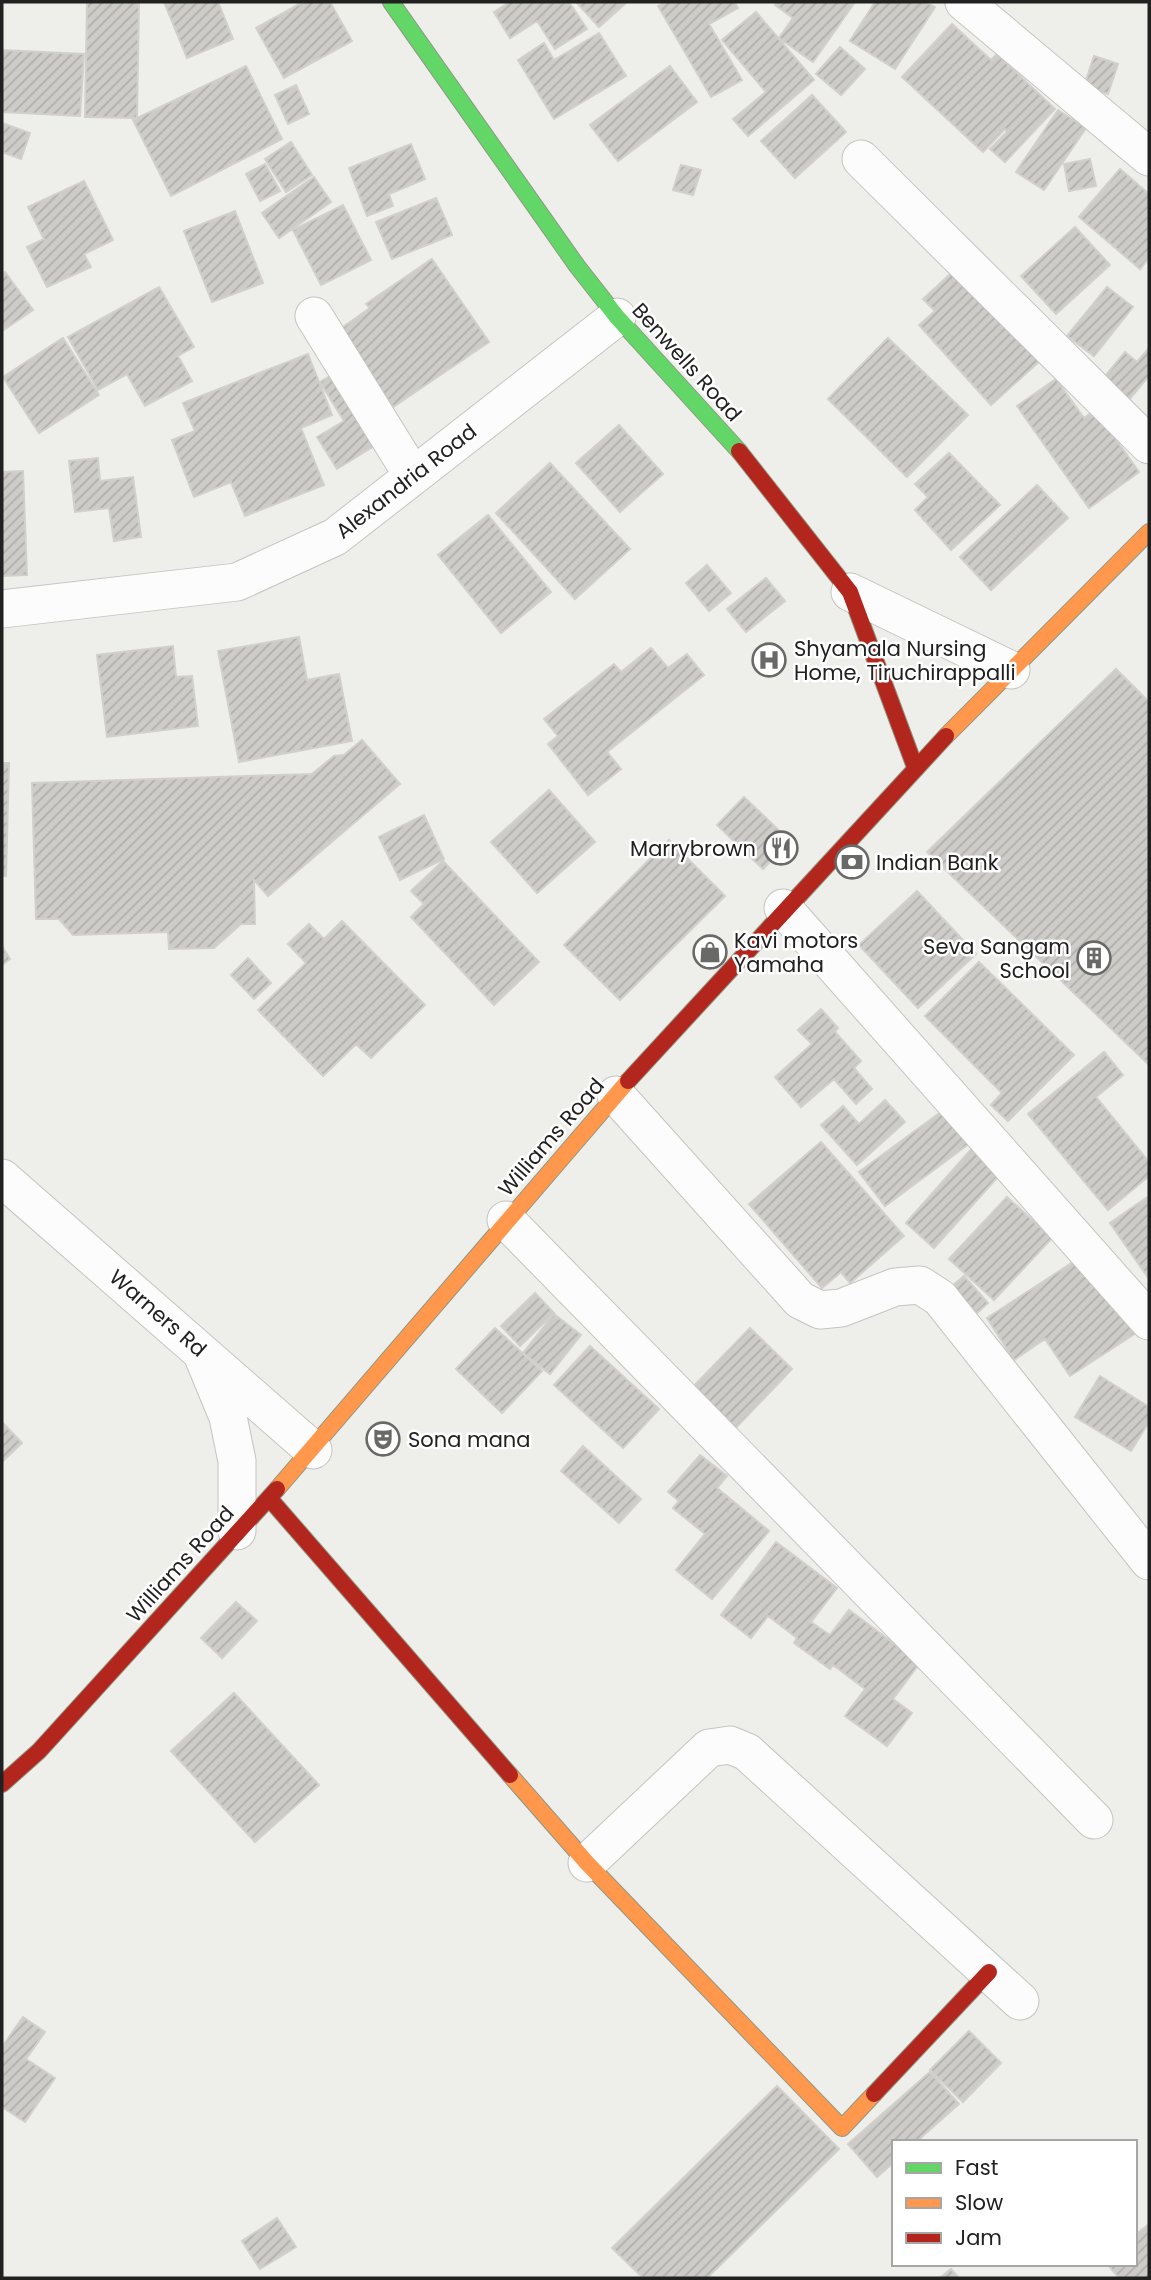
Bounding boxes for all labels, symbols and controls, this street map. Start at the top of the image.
street label: Benwells Road [626,296,748,428]
street label: Alexandria Road [329,417,483,545]
place label: Shyamala Nursing Home, Tiruchirappalli [794,634,1016,687]
hospital icon: Shyamala Nursing Home, Tiruchirappalli [750,641,788,679]
restaurant icon: Marrybrown [762,829,800,867]
place label: Marrybrown [630,834,756,863]
bank icon: Indian Bank [833,843,871,881]
place label: Indian Bank [876,848,999,877]
place label: Kavi motors Yamaha [734,926,858,979]
place label: Seva Sangam School [923,932,1070,985]
shop icon: Kavi motors Yamaha [691,933,729,971]
building icon: Seva Sangam School [1075,939,1113,977]
street label: Williams Road [491,1072,611,1202]
street label: Warners Rd [103,1263,213,1363]
theatre icon: Sona mana [364,1420,402,1458]
place label: Sona mana [408,1425,530,1454]
street label: Williams Road [120,1499,240,1629]
legend [892,2140,1137,2266]
text: Fast [955,2153,998,2182]
text: Slow [955,2188,1003,2217]
text: Jam [955,2223,1002,2252]

